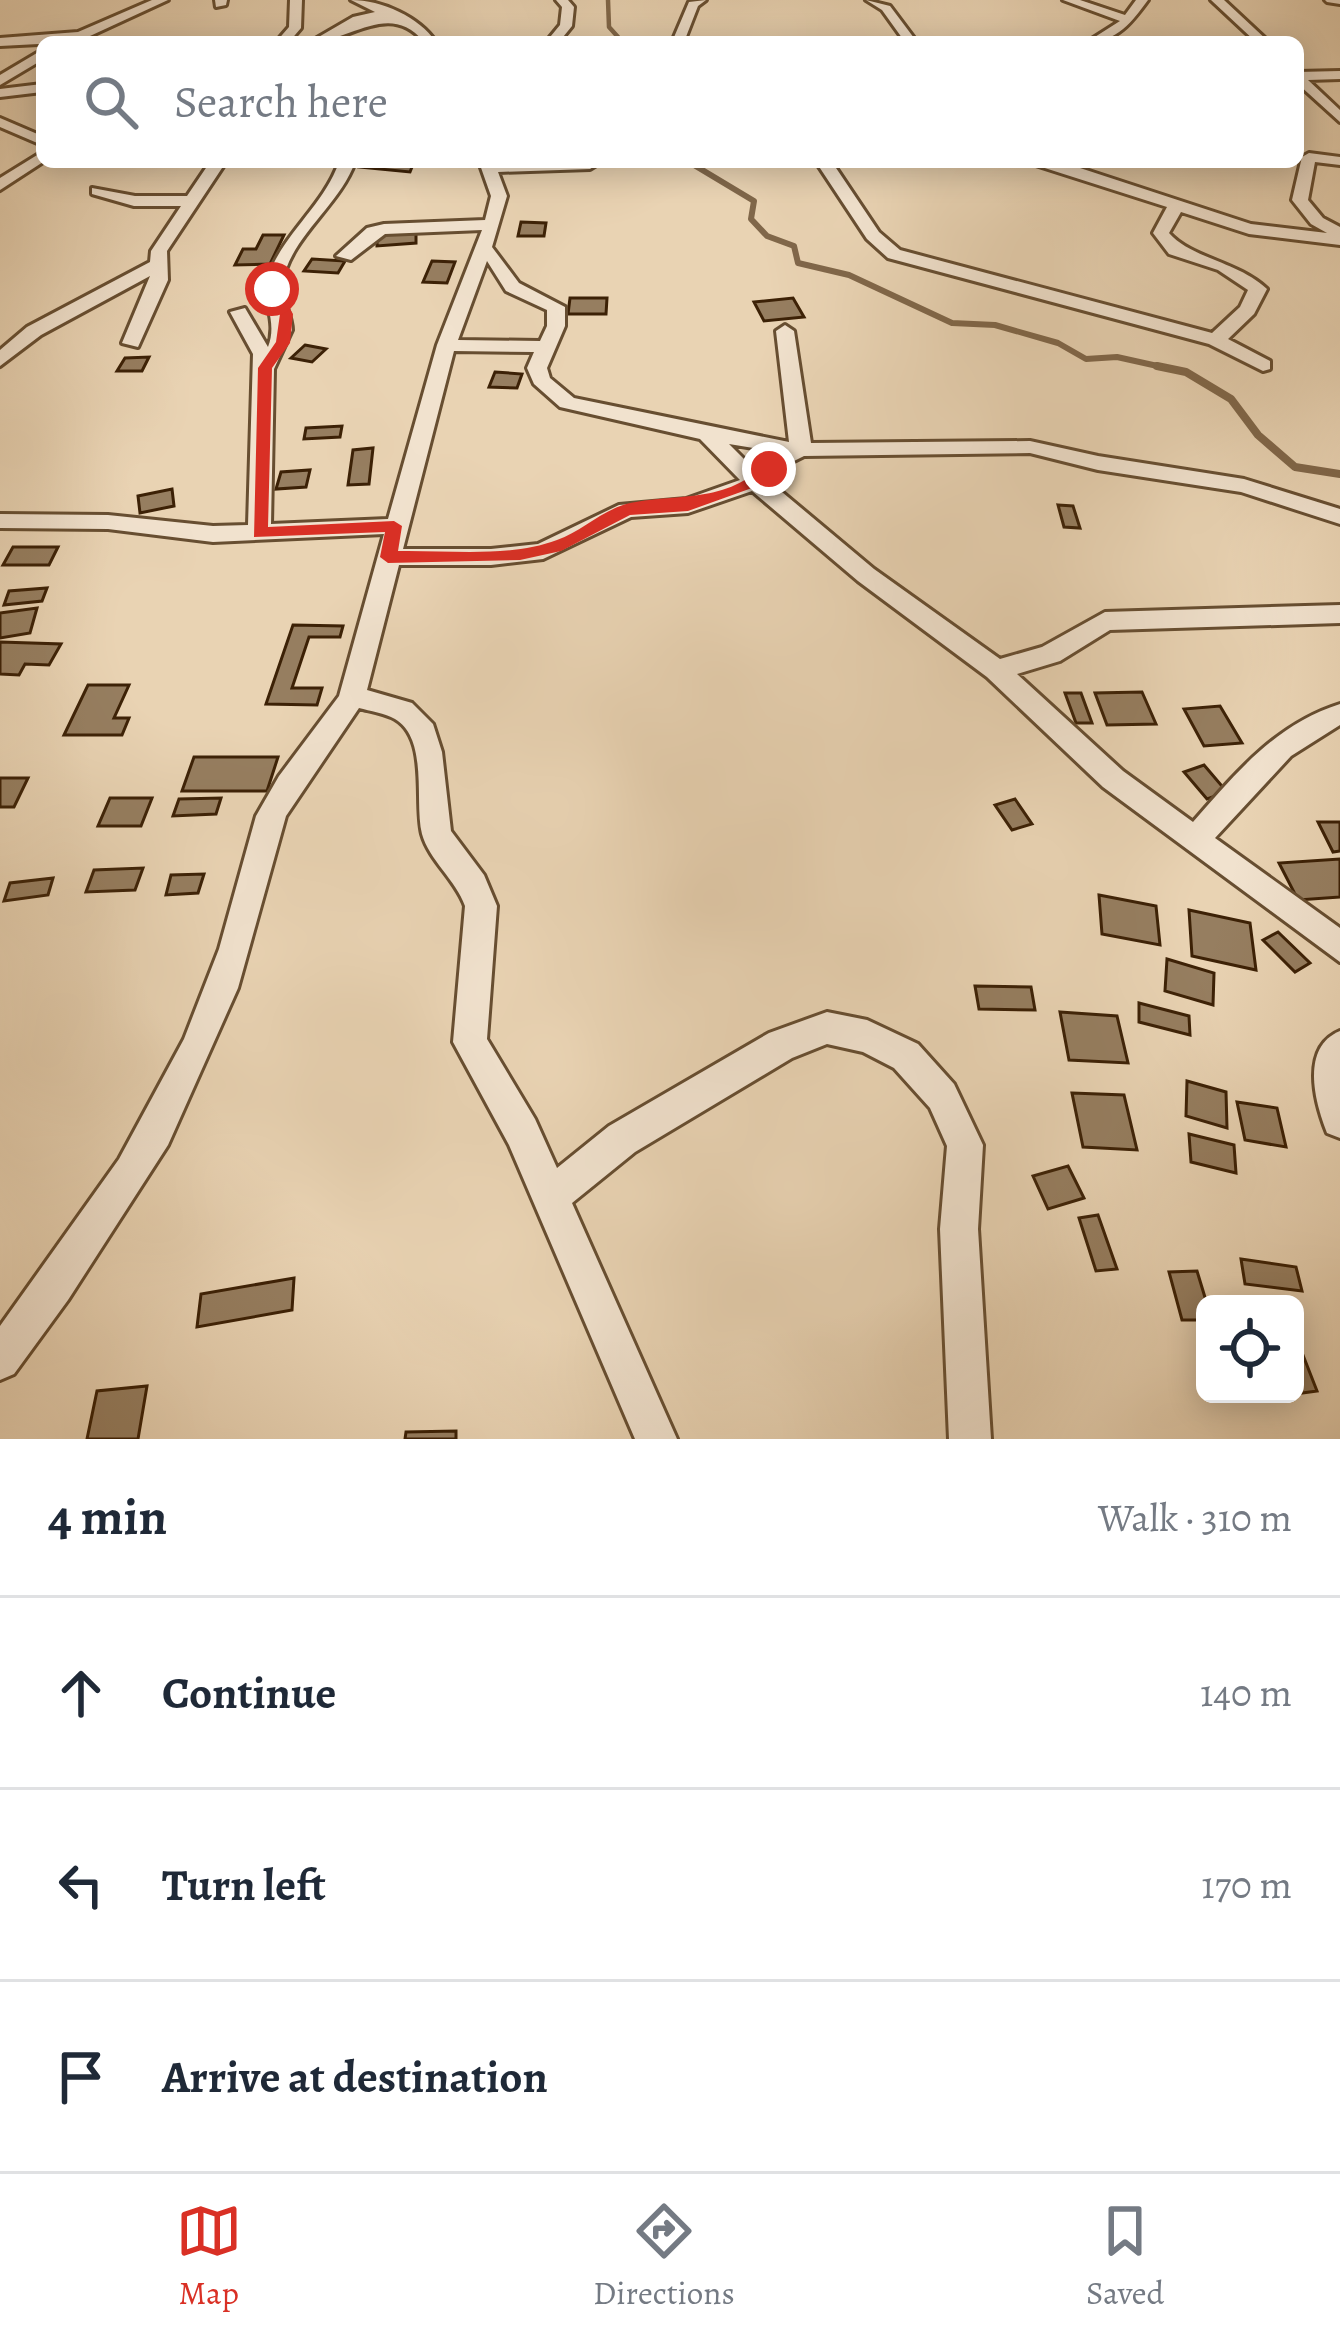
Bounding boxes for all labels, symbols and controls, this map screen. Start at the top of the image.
search box [36,36,1304,168]
icon: search [78,69,144,135]
text: Search here [174,71,388,133]
route start [245,262,299,316]
route end [742,442,796,496]
map controls [1196,1295,1304,1403]
button: locate [1196,1295,1304,1403]
text: 4 min [48,1482,167,1552]
text: Walk · 310 m [1098,1491,1292,1544]
icon: ahead [48,1660,114,1726]
text: Continue [162,1662,336,1724]
text: 140 m [1200,1666,1292,1719]
icon: left [48,1852,114,1918]
text: Turn left [162,1854,326,1916]
text: 170 m [1201,1858,1292,1911]
icon: arrive [48,2044,114,2110]
text: Arrive at destination [162,2046,548,2108]
tab: Map [176,2198,242,2315]
tab: Directions [593,2198,735,2315]
tab: Saved [1086,2198,1164,2315]

